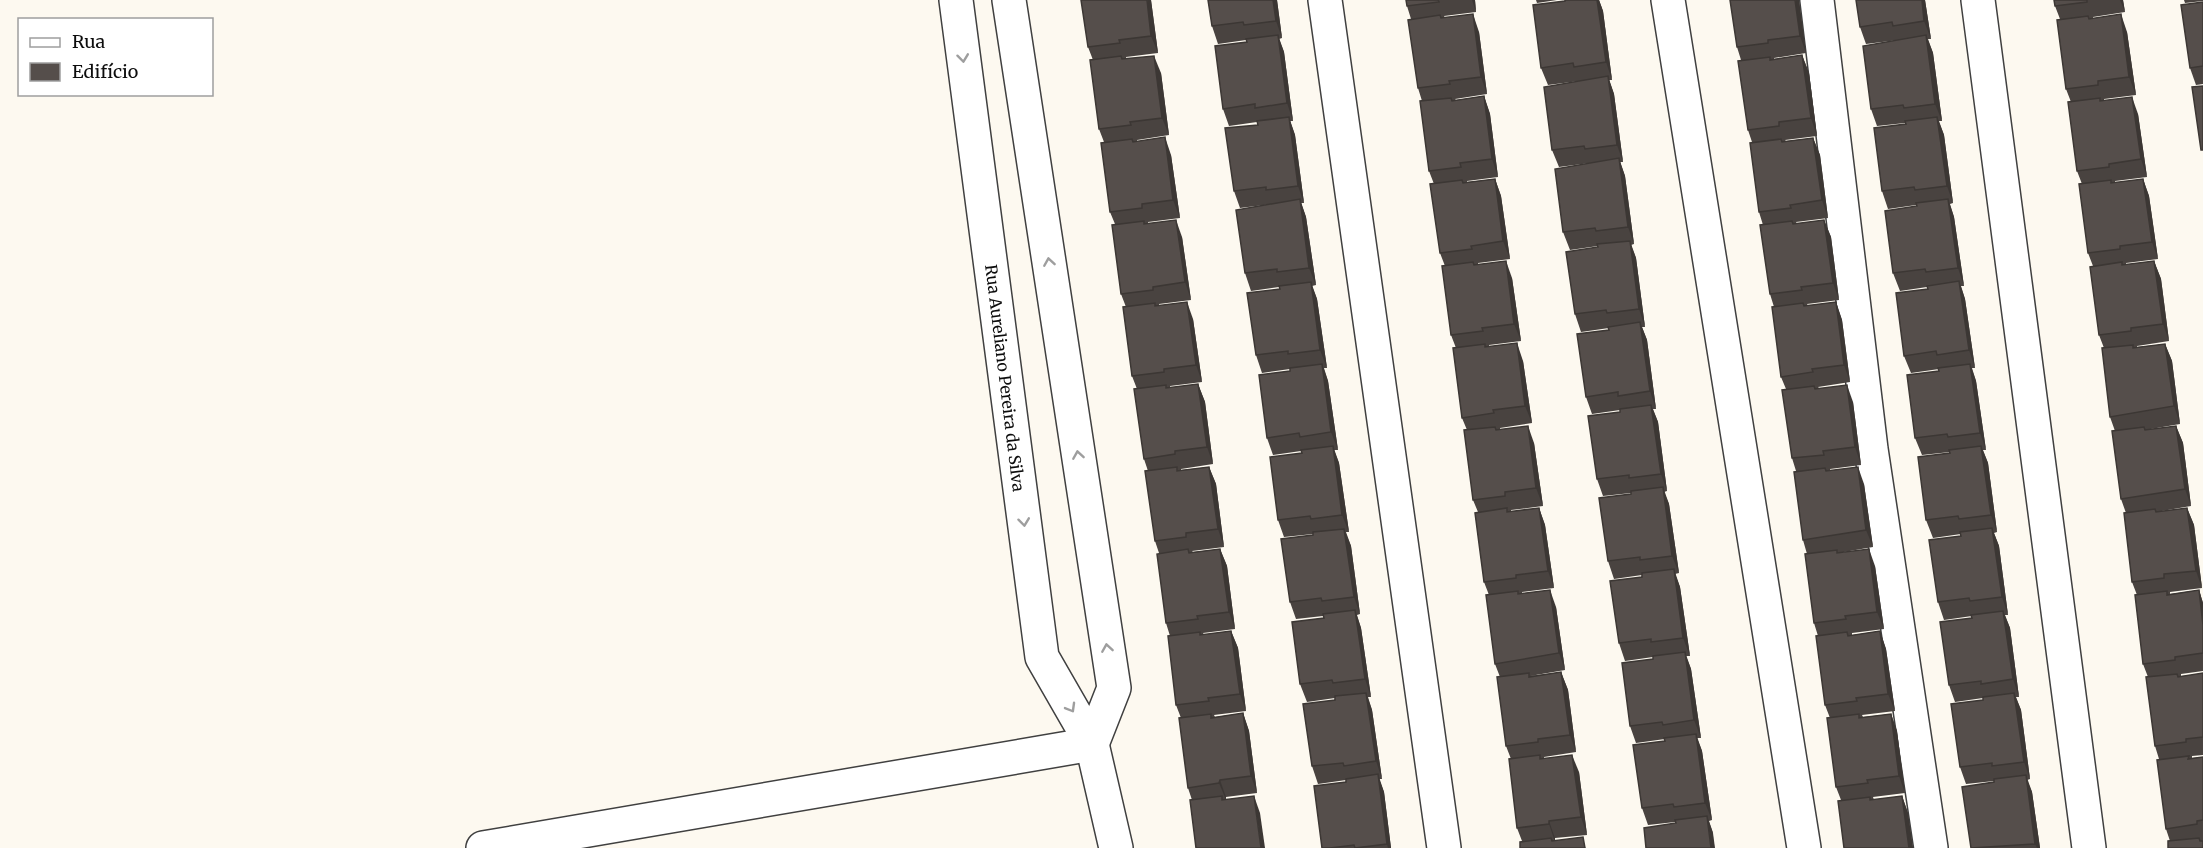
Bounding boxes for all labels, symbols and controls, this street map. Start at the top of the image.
legend [18,18,213,96]
text: Rua [72,30,106,53]
one-way arrow [957,53,969,63]
text: Edifício [72,60,138,83]
one-way arrow [1044,258,1056,267]
street label: Rua Aureliano Pereira da Silva [981,263,1029,493]
one-way arrow [1073,450,1085,460]
one-way arrow [1017,517,1030,527]
one-way arrow [1102,643,1114,652]
one-way arrow [1064,702,1076,712]

